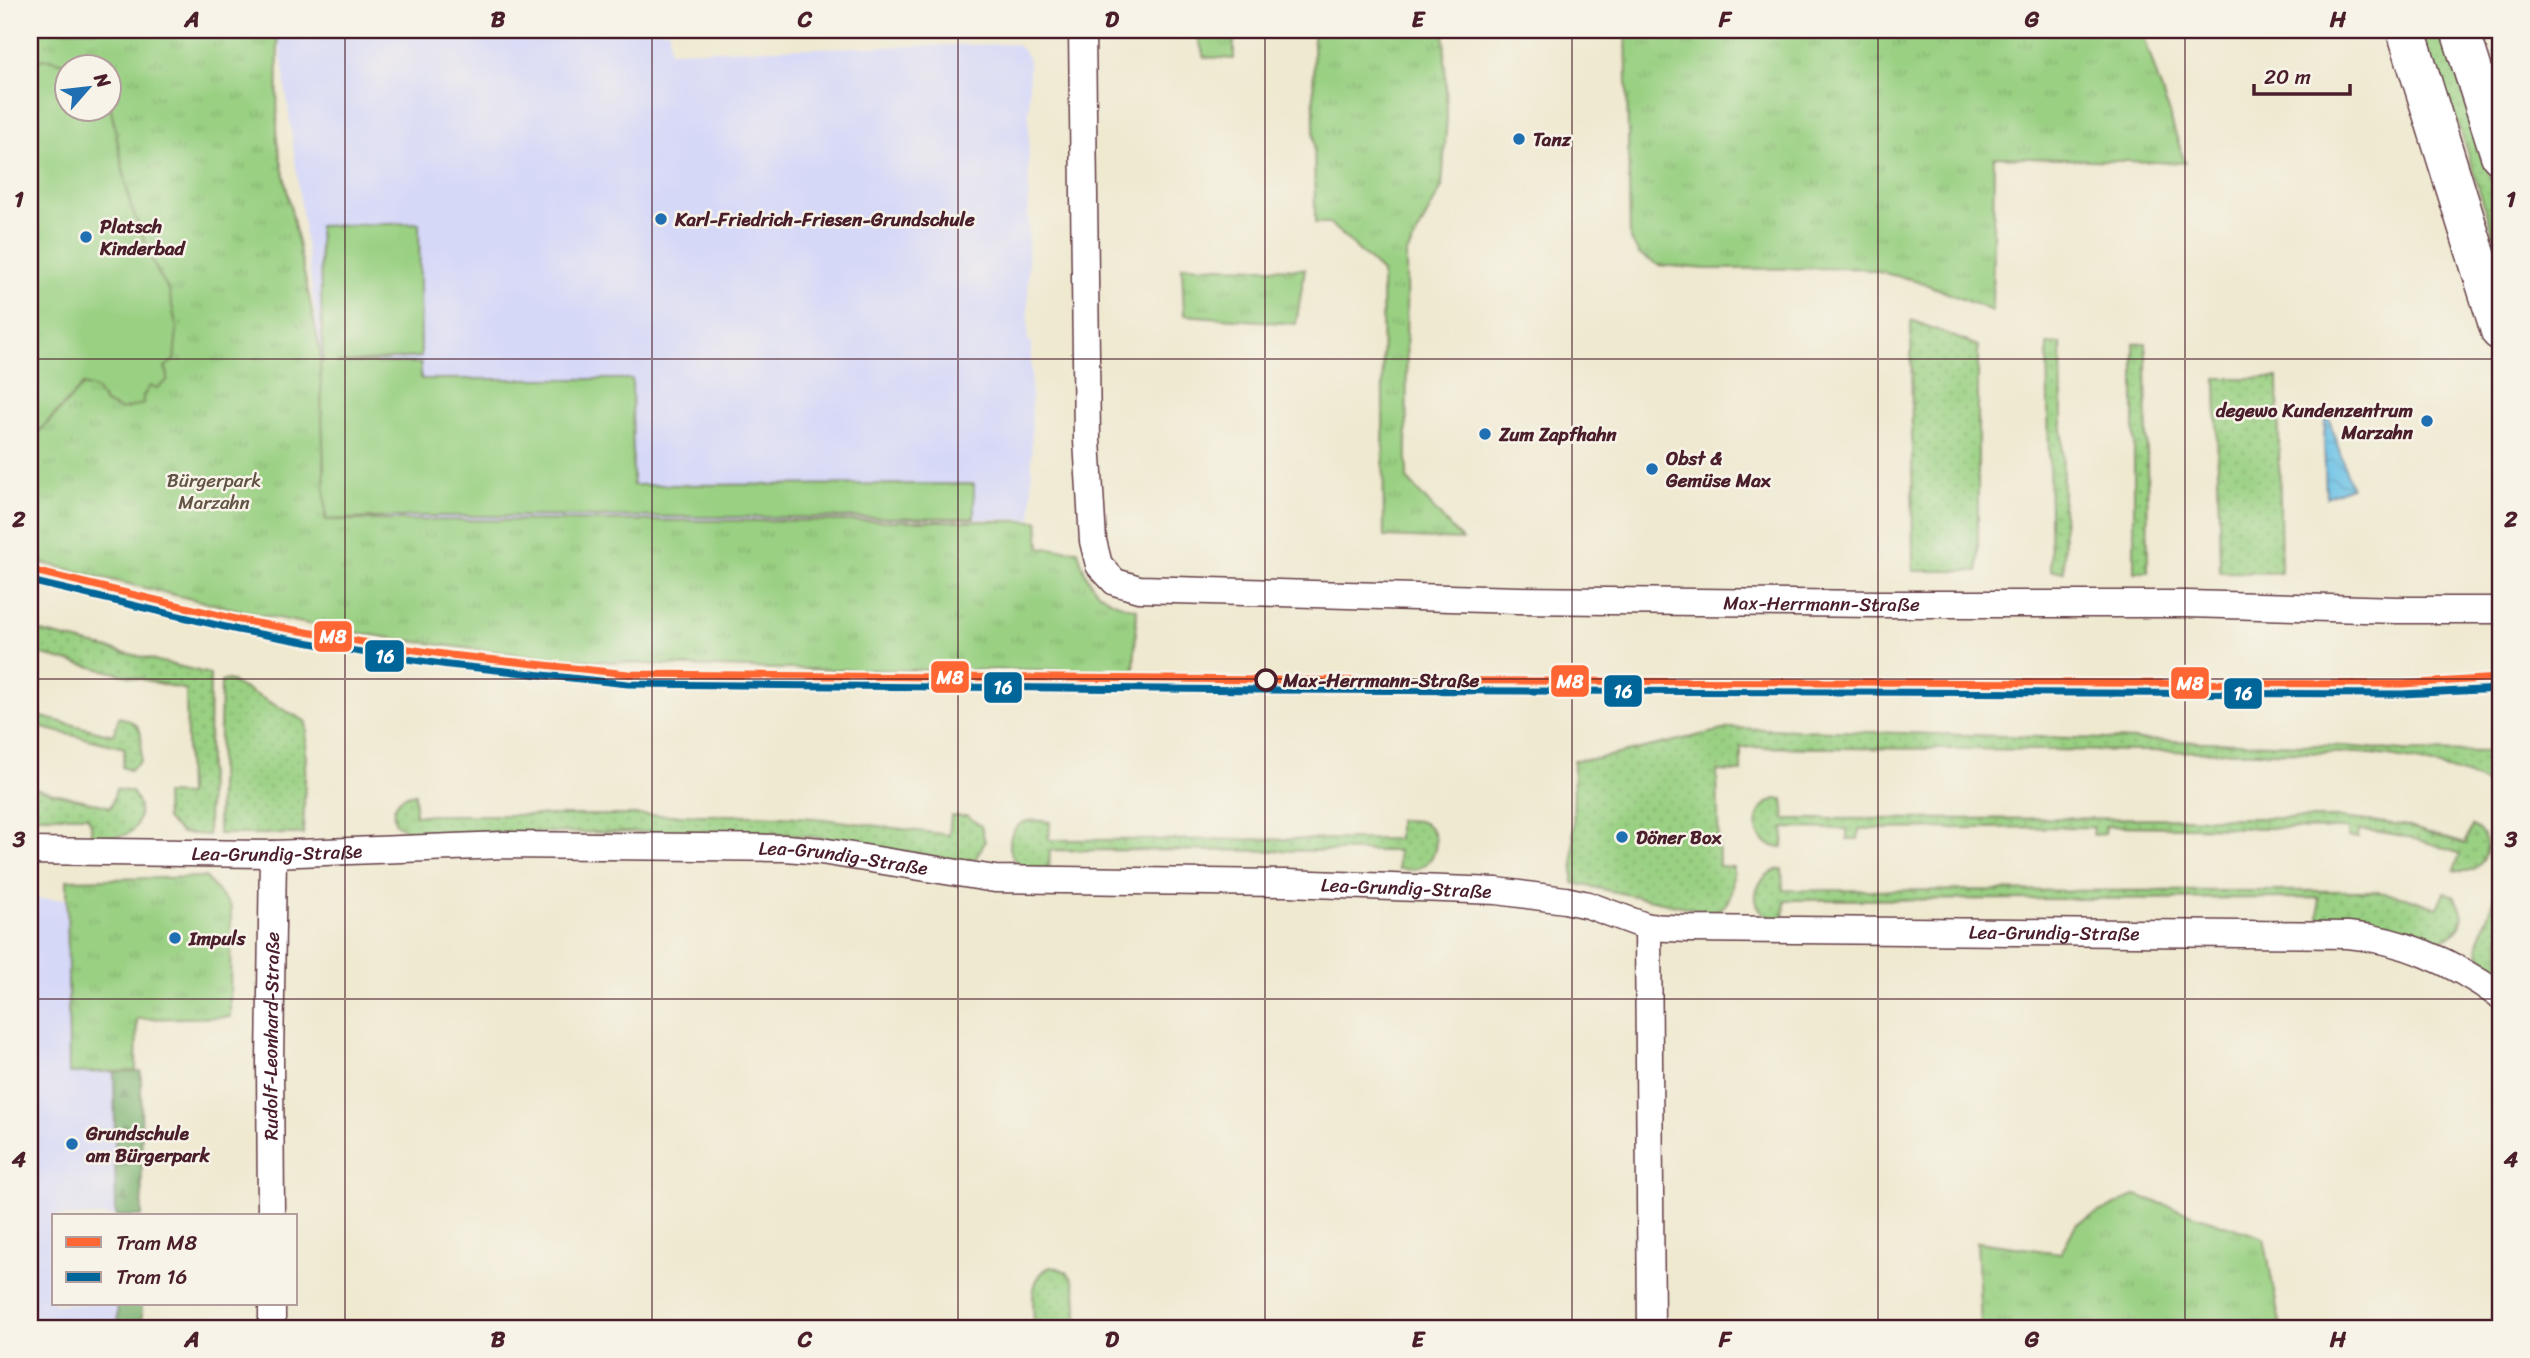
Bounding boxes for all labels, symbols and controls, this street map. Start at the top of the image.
text: A [183,0,200,40]
text: B [491,0,506,40]
text: C [797,0,813,40]
text: D [1105,0,1120,40]
text: E [1412,0,1427,40]
text: F [1718,0,1733,40]
text: G [2024,0,2040,40]
text: H [2329,0,2347,40]
north arrow [52,52,122,122]
scale bar [2254,52,2350,96]
text: 20 m [2264,58,2311,96]
text: N [84,66,121,95]
place label: Tanz [1533,123,1572,156]
marker: Tanz [1511,131,1527,147]
text: 1 [14,179,24,220]
text: 1 [2506,179,2516,220]
place label: Karl-Friedrich-Friesen-Grundschule [674,203,975,236]
place label: Platsch Kinderbad [99,210,187,265]
marker: Karl-Friedrich-Friesen-Grundschule [653,211,669,227]
marker: Platsch Kinderbad [78,229,94,245]
place label: degewo Kundenzentrum Marzahn [2216,394,2414,449]
marker: degewo Kundenzentrum Marzahn [2419,413,2435,429]
place label: Zum Zapfhahn [1498,418,1617,451]
marker: Zum Zapfhahn [1477,426,1493,442]
place label: Obst & Gemüse Max [1665,442,1772,497]
marker: Obst & Gemüse Max [1644,461,1660,477]
park label: Bürgerpark Marzahn [167,464,261,519]
text: 2 [11,499,26,540]
text: 2 [2503,499,2518,540]
street label: Max-Herrmann-Straße [1723,586,1920,621]
line badge: M8 [313,620,353,653]
text: M8 [319,620,347,653]
line badge: 16 [364,639,405,673]
text: 16 [376,640,395,673]
line badge: M8 [930,660,970,694]
text: M8 [936,661,964,694]
place label: Max-Herrmann-Straße [1282,664,1480,697]
line badge: M8 [1550,664,1590,698]
text: M8 [1556,665,1584,698]
line badge: M8 [2170,666,2210,700]
text: M8 [2176,667,2204,700]
marker: Max-Herrmann-Straße [1255,669,1277,691]
line badge: 16 [983,671,1023,704]
text: 16 [994,671,1013,704]
line badge: 16 [1603,674,1643,708]
text: 16 [1614,675,1633,708]
line badge: 16 [2223,677,2263,710]
text: 16 [2234,677,2253,710]
text: 3 [12,819,26,860]
text: 3 [2504,819,2518,860]
place label: Döner Box [1636,821,1723,854]
marker: Döner Box [1614,829,1630,845]
street label: Lea-Grundig-Straße [758,831,930,884]
street label: Lea-Grundig-Straße [191,834,363,871]
street label: Lea-Grundig-Straße [1320,868,1492,907]
street label: Lea-Grundig-Straße [1969,915,2140,950]
place label: Impuls [188,922,247,955]
marker: Impuls [167,930,183,946]
street label: Rudolf-Leonhard-Straße [253,931,288,1140]
place label: Grundschule am Bürgerpark [85,1117,211,1172]
marker: Grundschule am Bürgerpark [64,1136,80,1152]
text: 4 [11,1139,27,1180]
text: 4 [2503,1139,2519,1180]
legend [52,1214,298,1306]
text: Tram M8 [116,1224,197,1262]
text: Tram 16 [116,1258,187,1296]
text: A [183,1319,200,1358]
text: B [491,1319,506,1358]
text: C [797,1319,813,1358]
text: D [1105,1319,1120,1358]
text: E [1412,1319,1427,1358]
text: F [1718,1319,1733,1358]
text: G [2024,1319,2040,1358]
text: H [2329,1319,2347,1358]

